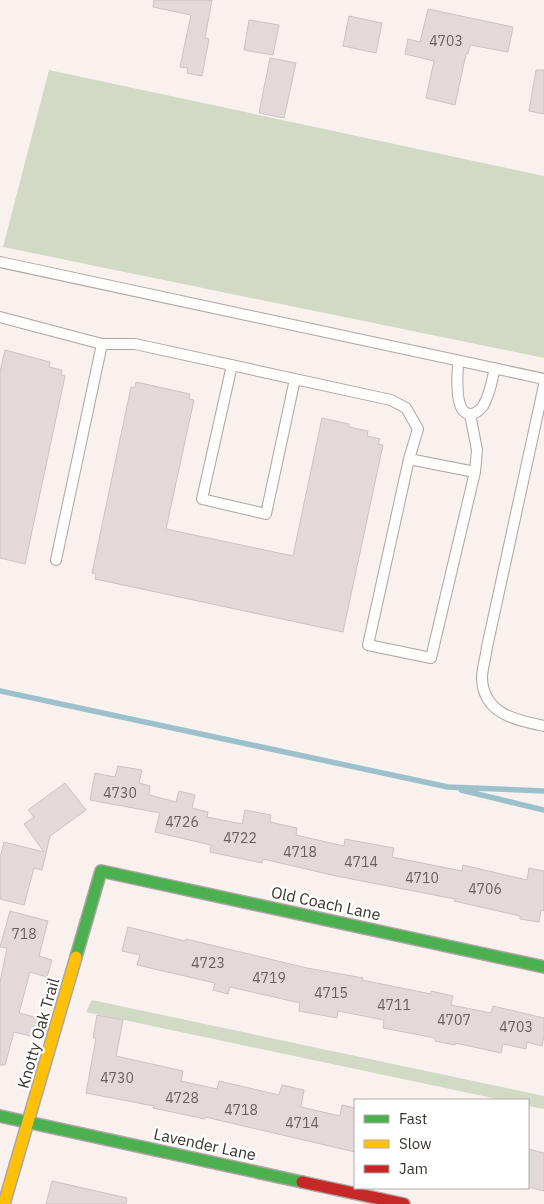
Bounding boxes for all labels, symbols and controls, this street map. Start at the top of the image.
house number: 4703 [429,32,463,50]
house number: 4730 [103,784,137,802]
house number: 4726 [165,813,199,831]
house number: 4722 [223,829,257,847]
house number: 4718 [283,843,317,861]
house number: 4714 [344,853,378,871]
house number: 4710 [405,869,439,887]
house number: 4706 [468,880,502,898]
street label: Old Coach Lane [269,882,383,924]
house number: 718 [11,925,37,943]
house number: 4723 [191,954,225,972]
house number: 4719 [252,969,286,987]
street label: Knotty Oak Trail [13,975,63,1091]
house number: 4715 [314,984,348,1002]
house number: 4711 [377,996,411,1014]
house number: 4707 [437,1011,471,1029]
house number: 4703 [499,1018,533,1036]
house number: 4730 [100,1069,134,1087]
house number: 4728 [165,1089,199,1107]
legend [354,1099,529,1189]
house number: 4718 [224,1101,258,1119]
text: Fast [399,1109,427,1128]
house number: 4714 [285,1114,319,1132]
street label: Lavender Lane [152,1123,258,1165]
text: Slow [399,1134,432,1153]
text: Jam [399,1159,428,1178]

